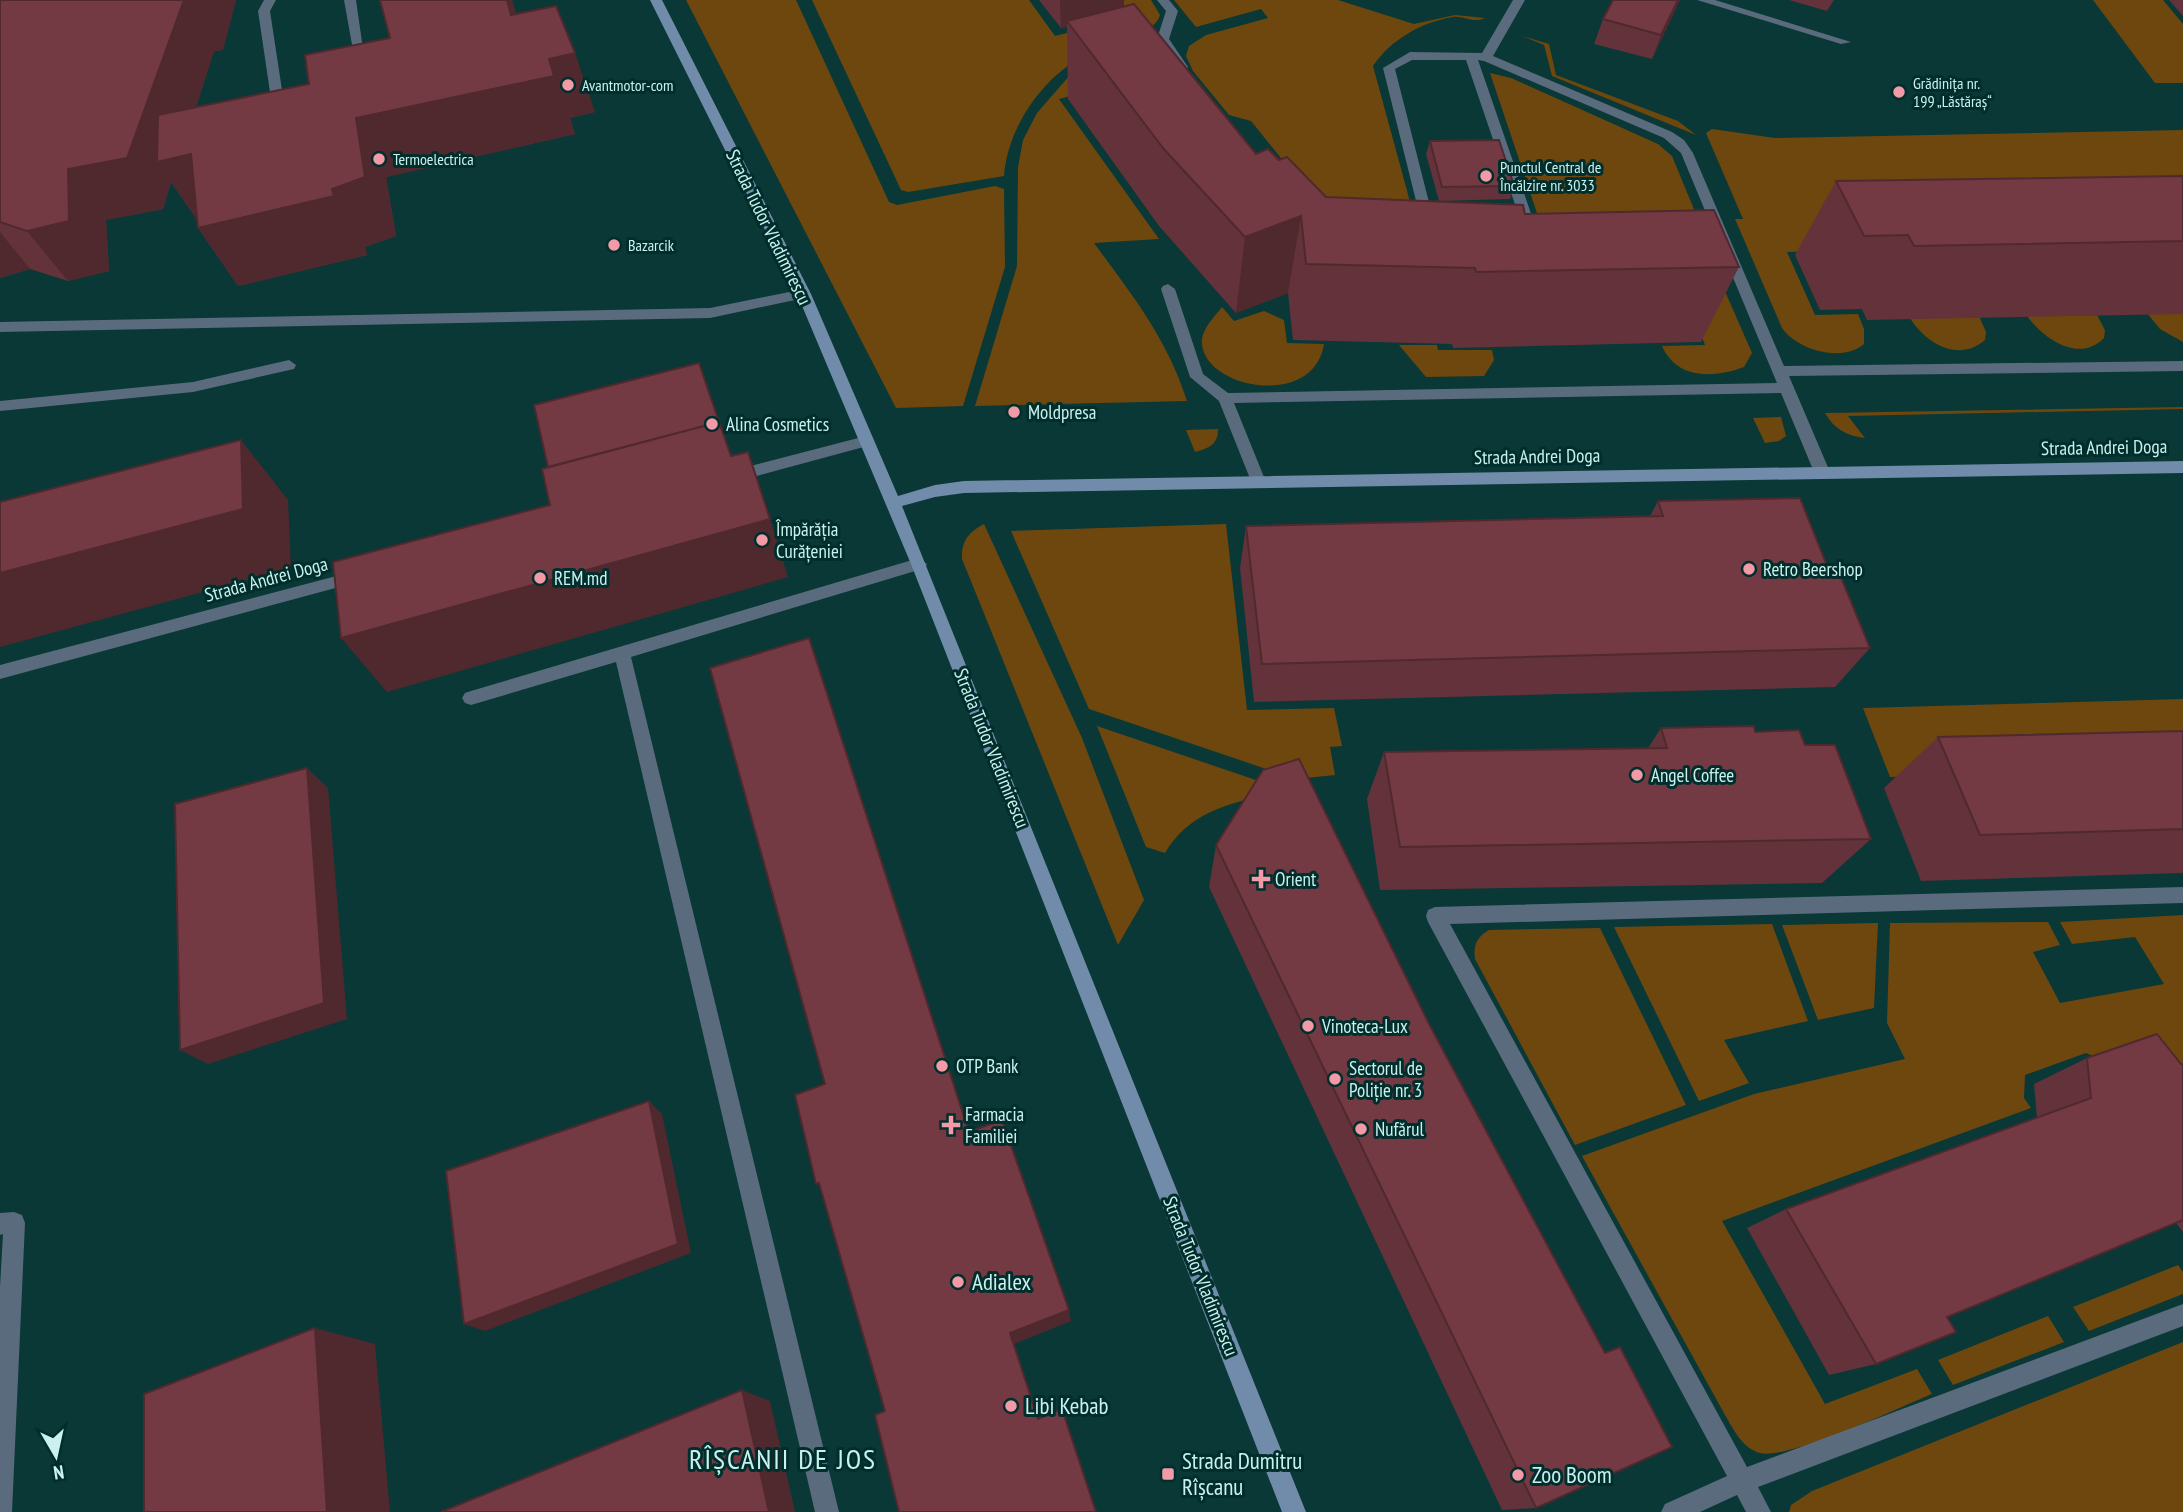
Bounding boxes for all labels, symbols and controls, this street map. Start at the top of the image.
place label: Grădinița nr. 199 „Lăstăraș“ [1913,73,1992,111]
place label: Avantmotor-com [582,75,673,95]
marker: Avantmotor-com [560,77,576,93]
marker: Grădinița nr. 199 „Lăstăraș“ [1891,84,1907,100]
street label: Strada Tudor Vladimirescu [721,145,817,309]
place label: Termoelectrica [393,149,474,169]
marker: Termoelectrica [371,151,387,167]
place label: Punctul Central de Încălzire nr. 3033 [1499,157,1601,195]
marker: Punctul Central de Încălzire nr. 3033 [1478,168,1494,184]
place label: Bazarcik [628,235,675,255]
marker: Bazarcik [606,237,622,253]
place label: Moldpresa [1028,400,1096,424]
marker: Moldpresa [1006,404,1022,420]
place label: Alina Cosmetics [726,412,829,436]
marker: Alina Cosmetics [704,416,720,432]
street label: Strada Andrei Doga [2041,434,2167,460]
street label: Strada Andrei Doga [1474,443,1600,469]
place label: Împărăția Curățeniei [775,517,843,563]
marker: Împărăția Curățeniei [754,532,770,548]
street label: Strada Andrei Doga [202,551,330,607]
place label: Retro Beershop [1763,557,1863,581]
marker: Retro Beershop [1741,561,1757,577]
place label: REM.md [554,566,607,590]
marker: REM.md [532,570,548,586]
street label: Strada Tudor Vladimirescu [949,665,1035,831]
place label: Angel Coffee [1651,763,1734,787]
marker: Angel Coffee [1629,767,1645,783]
place label: Orient [1275,867,1317,891]
marker: Orient [1253,871,1269,887]
place label: Vinoteca-Lux [1321,1014,1408,1038]
marker: Vinoteca-Lux [1300,1018,1316,1034]
place label: OTP Bank [956,1054,1019,1078]
place label: Sectorul de Poliție nr. 3 [1349,1056,1423,1102]
marker: OTP Bank [934,1058,950,1074]
marker: Sectorul de Poliție nr. 3 [1327,1071,1343,1087]
place label: Farmacia Familiei [965,1102,1024,1148]
marker: Farmacia Familiei [943,1117,959,1133]
place label: Nufărul [1375,1117,1424,1141]
marker: Nufărul [1353,1121,1369,1137]
street label: Strada Tudor Vladimirescu [1158,1193,1244,1359]
place label: Adialex [972,1267,1031,1296]
marker: Adialex [950,1274,966,1290]
place label: Libi Kebab [1025,1391,1109,1420]
marker: Libi Kebab [1003,1398,1019,1414]
north arrow [21,1421,91,1491]
district label: RÎȘCANII DE JOS [689,1440,877,1477]
place label: Strada Dumitru Rîșcanu [1182,1446,1302,1501]
text: N [52,1460,66,1485]
place label: Zoo Boom [1532,1460,1612,1489]
marker: Strada Dumitru Rîșcanu [1160,1466,1176,1482]
marker: Zoo Boom [1510,1467,1526,1483]

